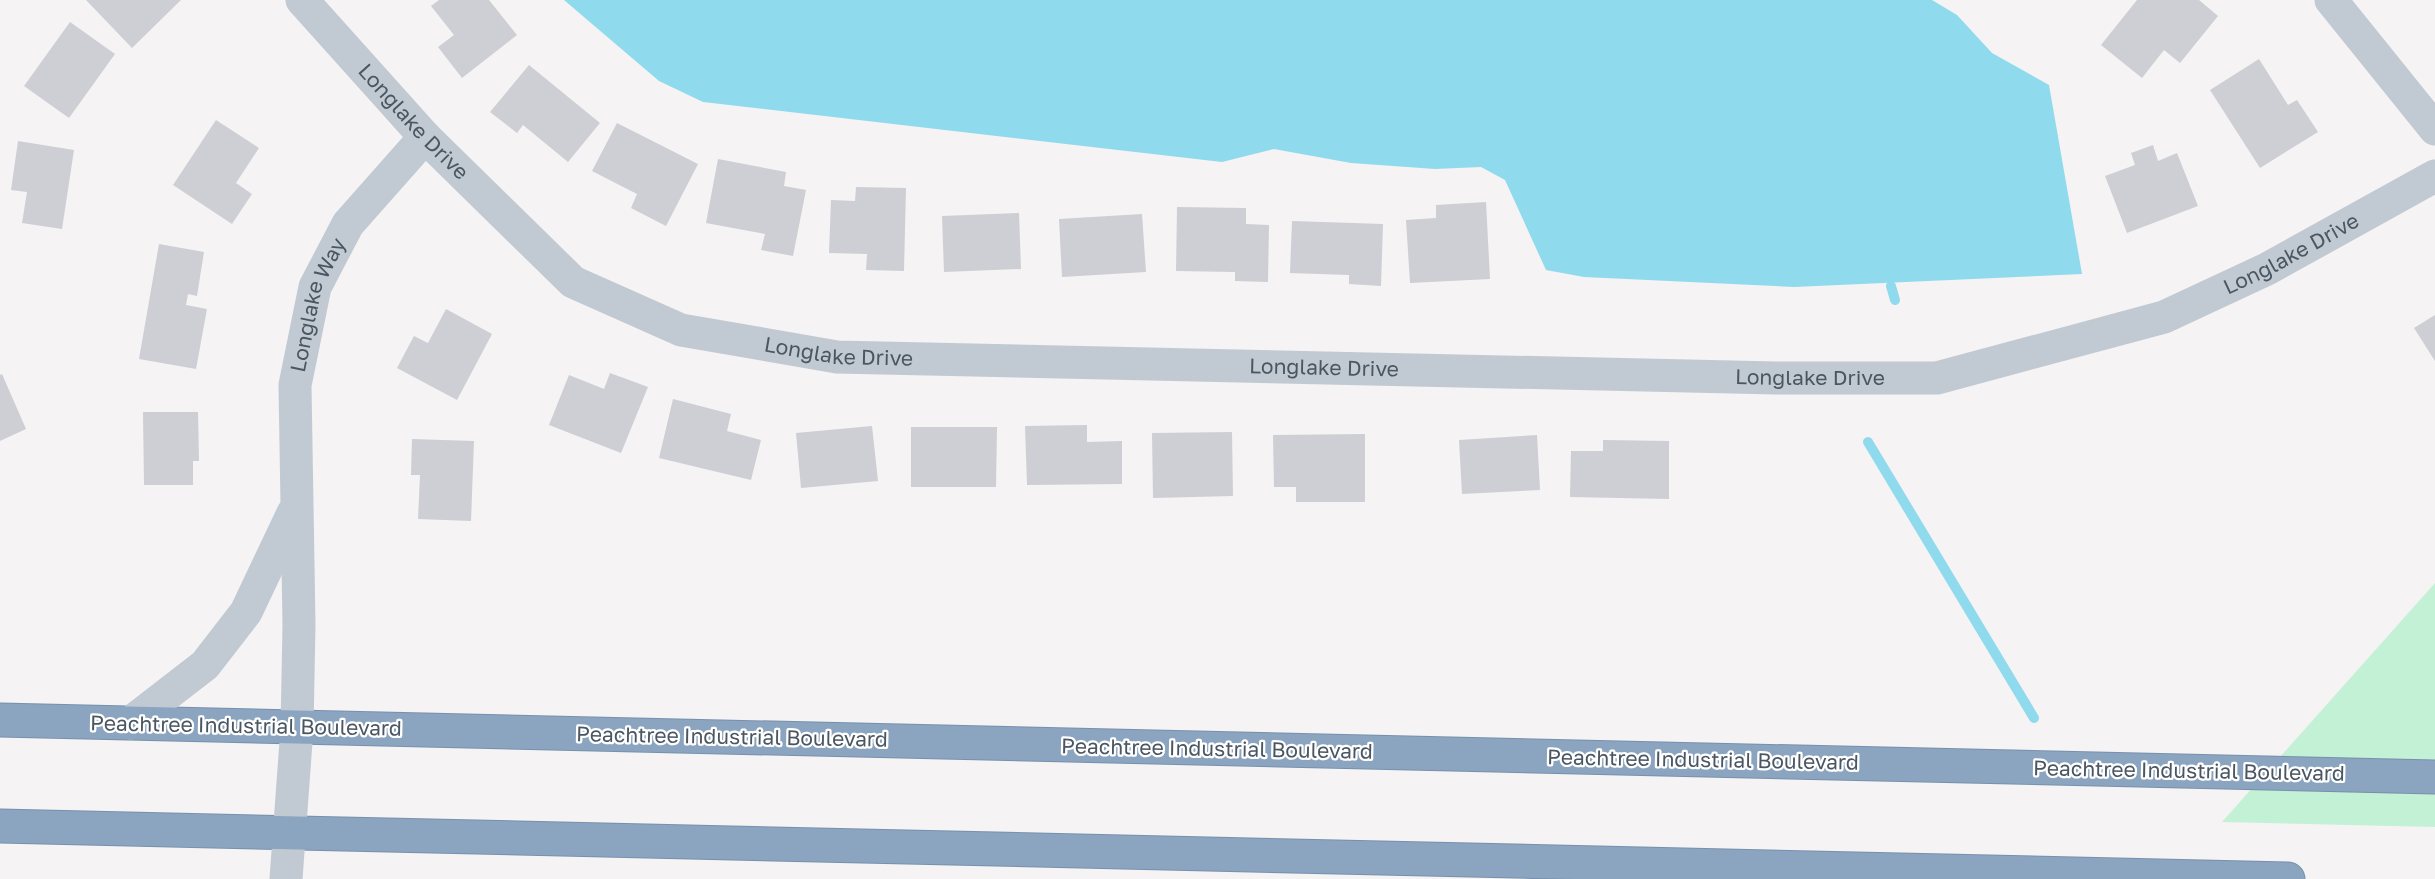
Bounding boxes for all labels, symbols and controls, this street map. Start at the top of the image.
street label: Longlake Drive [353,58,475,185]
street label: Longlake Drive [2219,207,2363,300]
street label: Longlake Way [284,233,351,374]
street label: Longlake Drive [762,331,913,371]
street label: Longlake Drive [1249,352,1399,382]
street label: Longlake Drive [1735,363,1885,390]
street label: Peachtree Industrial Boulevard [90,709,402,741]
street label: Peachtree Industrial Boulevard [576,720,888,752]
street label: Peachtree Industrial Boulevard [1061,732,1373,764]
street label: Peachtree Industrial Boulevard [1547,743,1859,775]
street label: Peachtree Industrial Boulevard [2033,754,2345,786]

